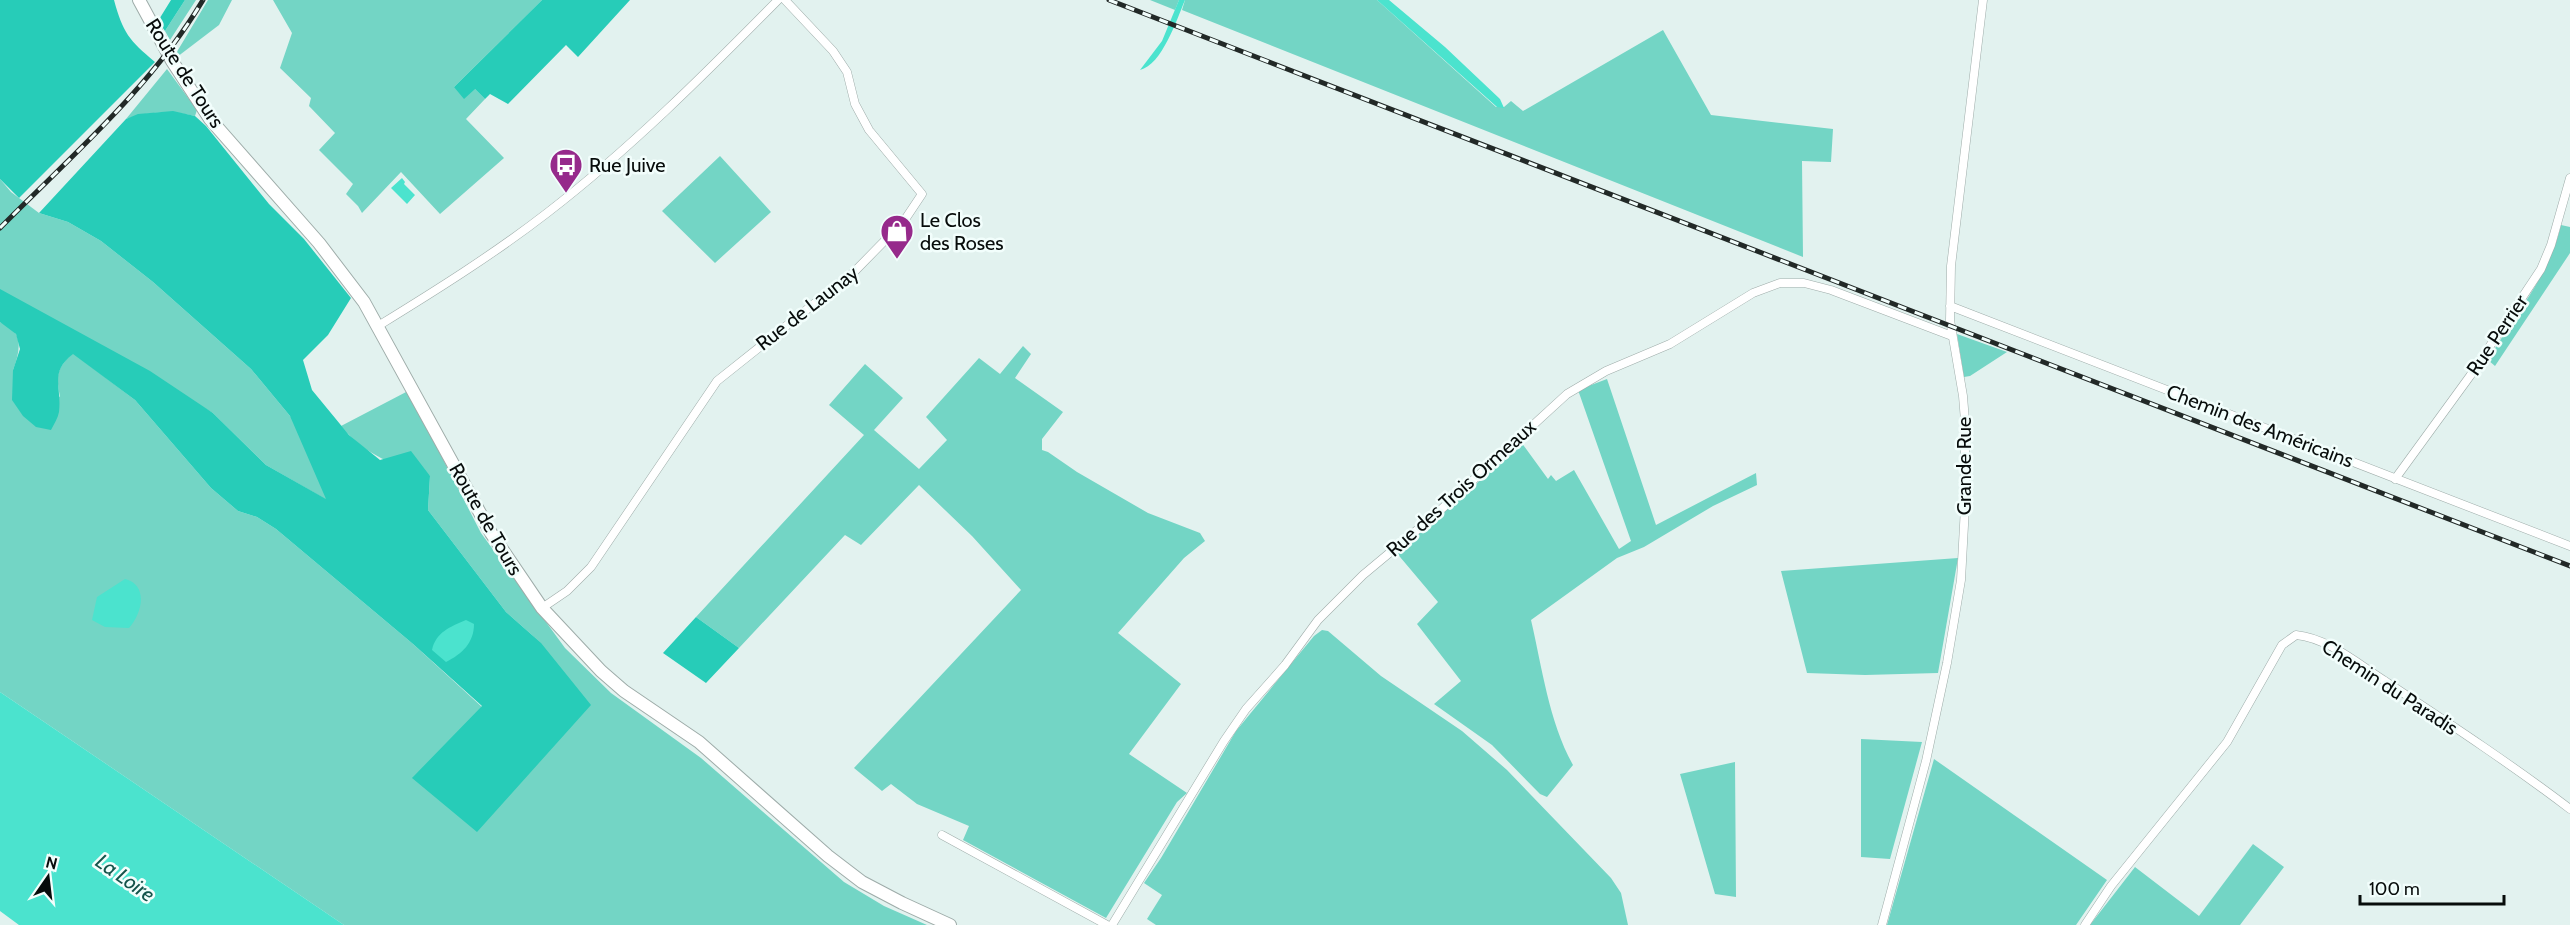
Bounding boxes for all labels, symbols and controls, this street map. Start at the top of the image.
street label: Route de Tours [141,14,229,132]
bus stop icon: Rue Juive [548,147,584,194]
place label: Rue Juive [589,153,666,177]
place label: Le Clos des Roses [920,208,1004,255]
shop icon: Le Clos des Roses [879,213,915,260]
street label: Rue de Launay [751,261,863,355]
street label: Rue Perrier [2461,290,2533,380]
street label: Chemin des Américains [2163,379,2357,473]
street label: Rue des Trois Ormeaux [1381,414,1541,562]
street label: Grande Rue [1952,417,1976,515]
street label: Route de Tours [444,459,528,579]
street label: Chemin du Paradis [2318,634,2462,740]
north arrow [18,847,78,907]
water label: La Loire [91,848,160,907]
text: N [44,852,59,874]
scale bar [2360,868,2504,906]
text: 100 m [2369,878,2420,900]

